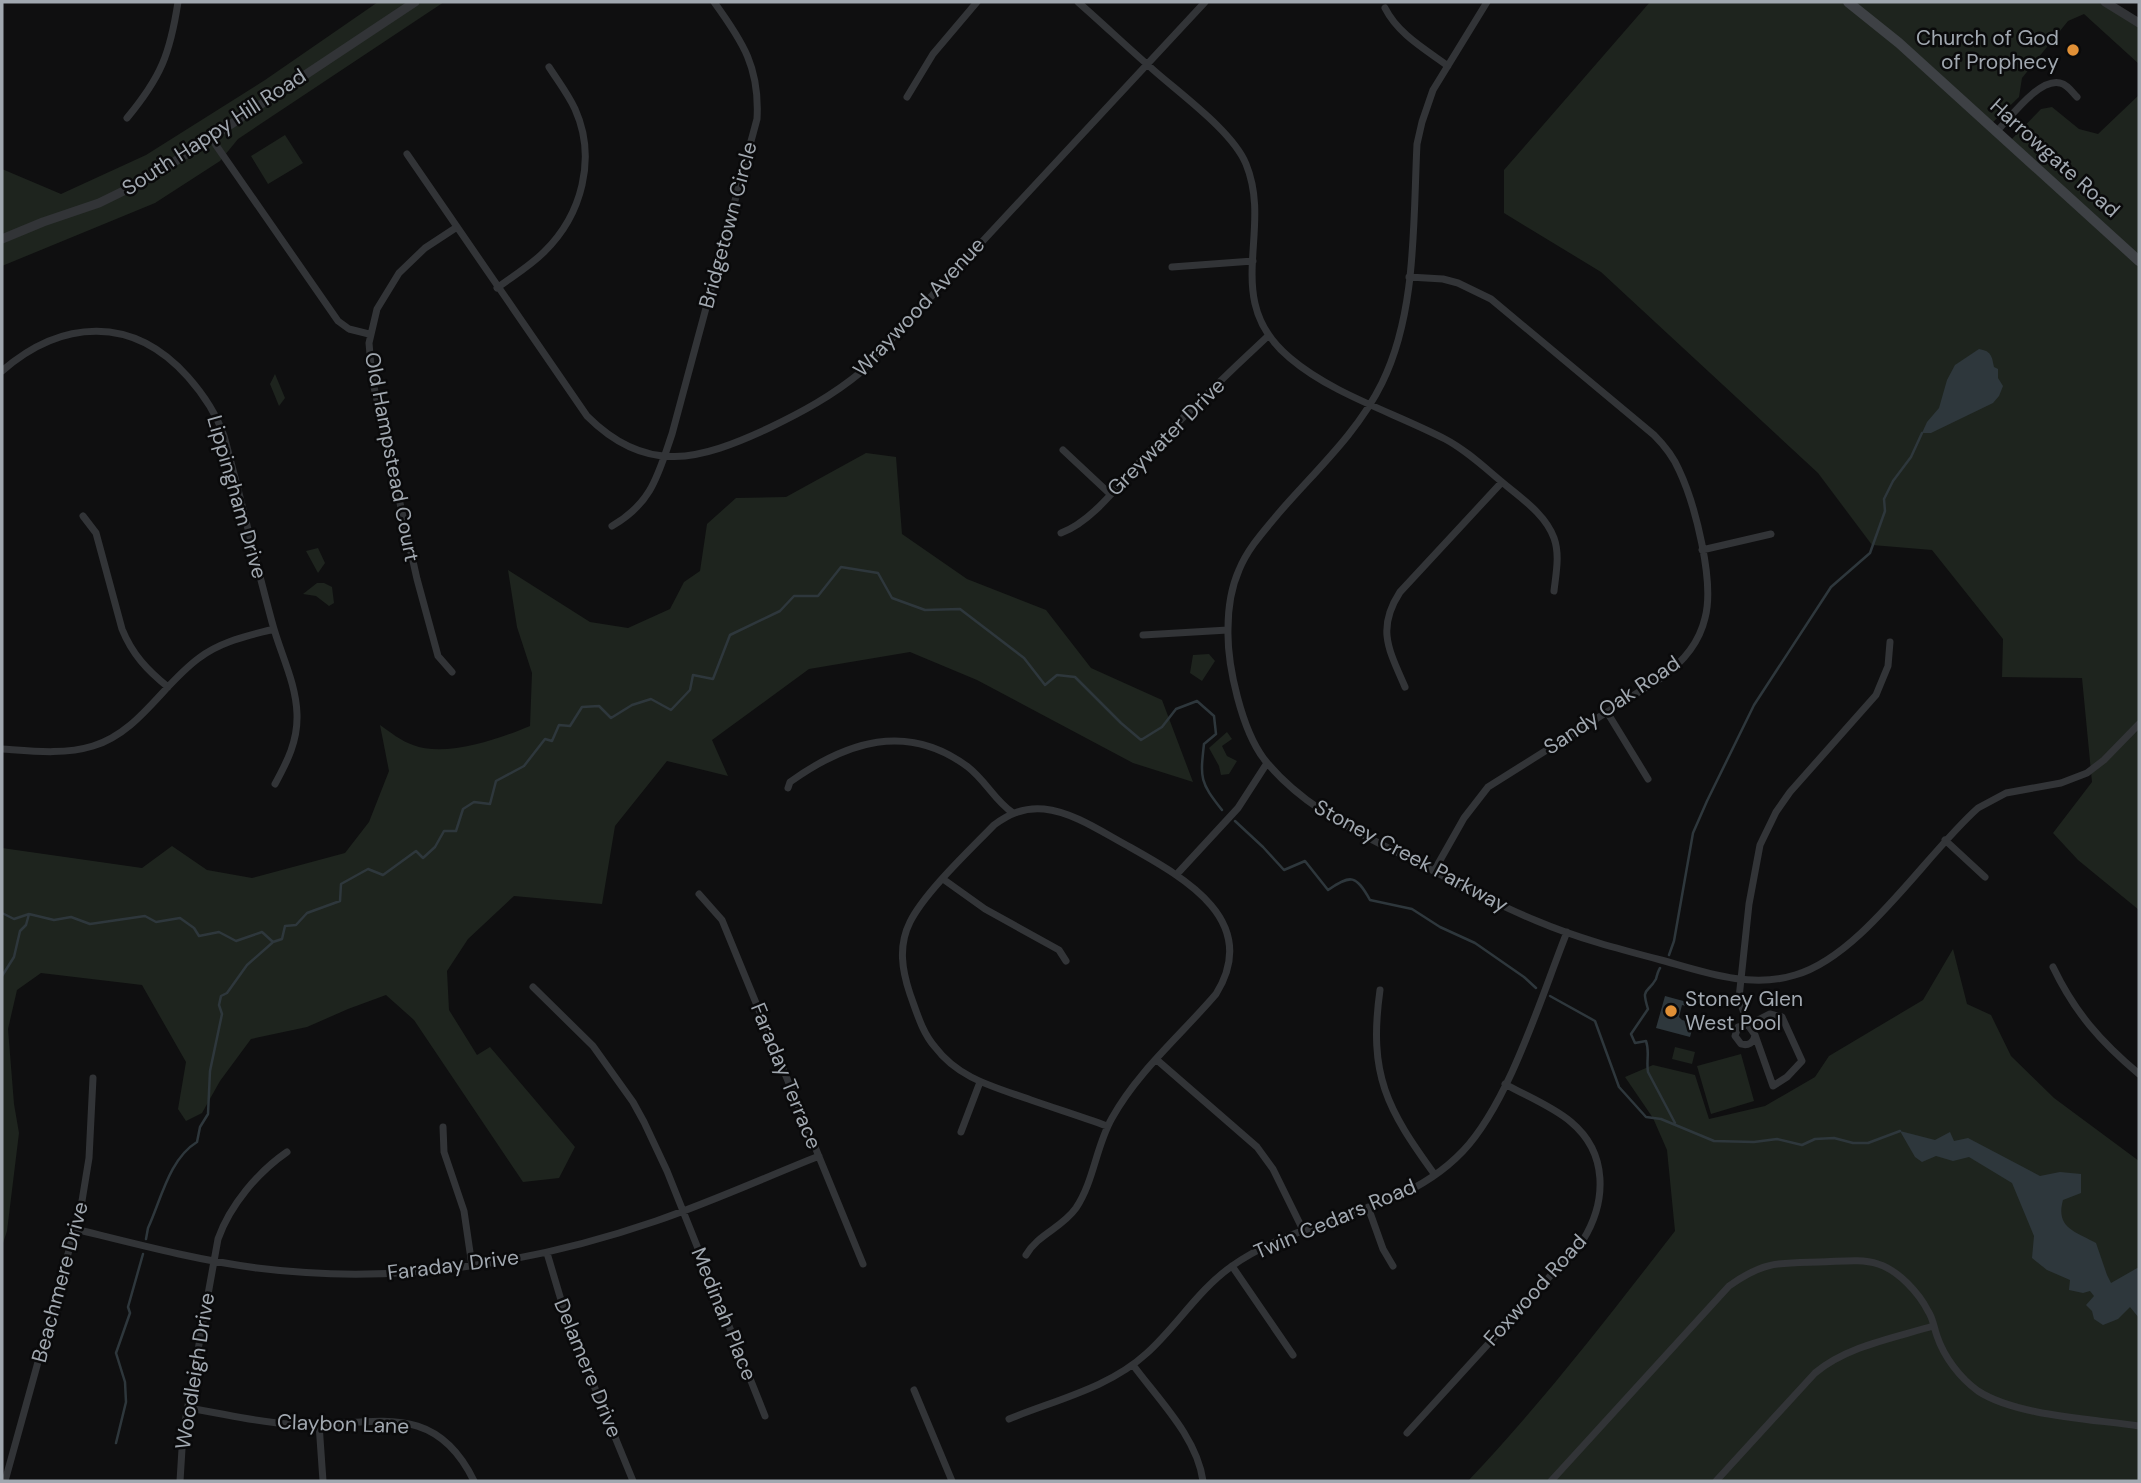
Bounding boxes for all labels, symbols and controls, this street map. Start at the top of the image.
place label: Church of God of Prophecy [1916,24,2059,76]
marker: Church of God of Prophecy [2065,42,2081,58]
street label: South Happy Hill Road [117,62,311,202]
street label: Harrowgate Road [1984,92,2126,224]
street label: Bridgetown Circle [692,139,764,311]
street label: Wraywood Avenue [847,231,991,383]
street label: Old Hampstead Court [358,350,426,564]
street label: Greywater Drive [1101,372,1231,502]
street label: Lippingham Drive [200,412,274,582]
street label: Sandy Oak Road [1538,649,1686,761]
street label: Stoney Creek Parkway [1309,793,1513,919]
place label: Stoney Glen West Pool [1685,985,1803,1037]
street label: Faraday Terrace [744,999,828,1153]
marker: Stoney Glen West Pool [1663,1003,1679,1019]
street label: Twin Cedars Road [1250,1172,1420,1266]
street label: Beachmere Drive [25,1198,95,1365]
street label: Foxwood Road [1477,1228,1593,1352]
street label: Faraday Drive [386,1243,520,1287]
street label: Medinah Place [685,1243,763,1385]
street label: Woodleigh Drive [169,1291,221,1451]
street label: Delamere Drive [547,1294,629,1442]
street label: Claybon Lane [276,1408,410,1440]

